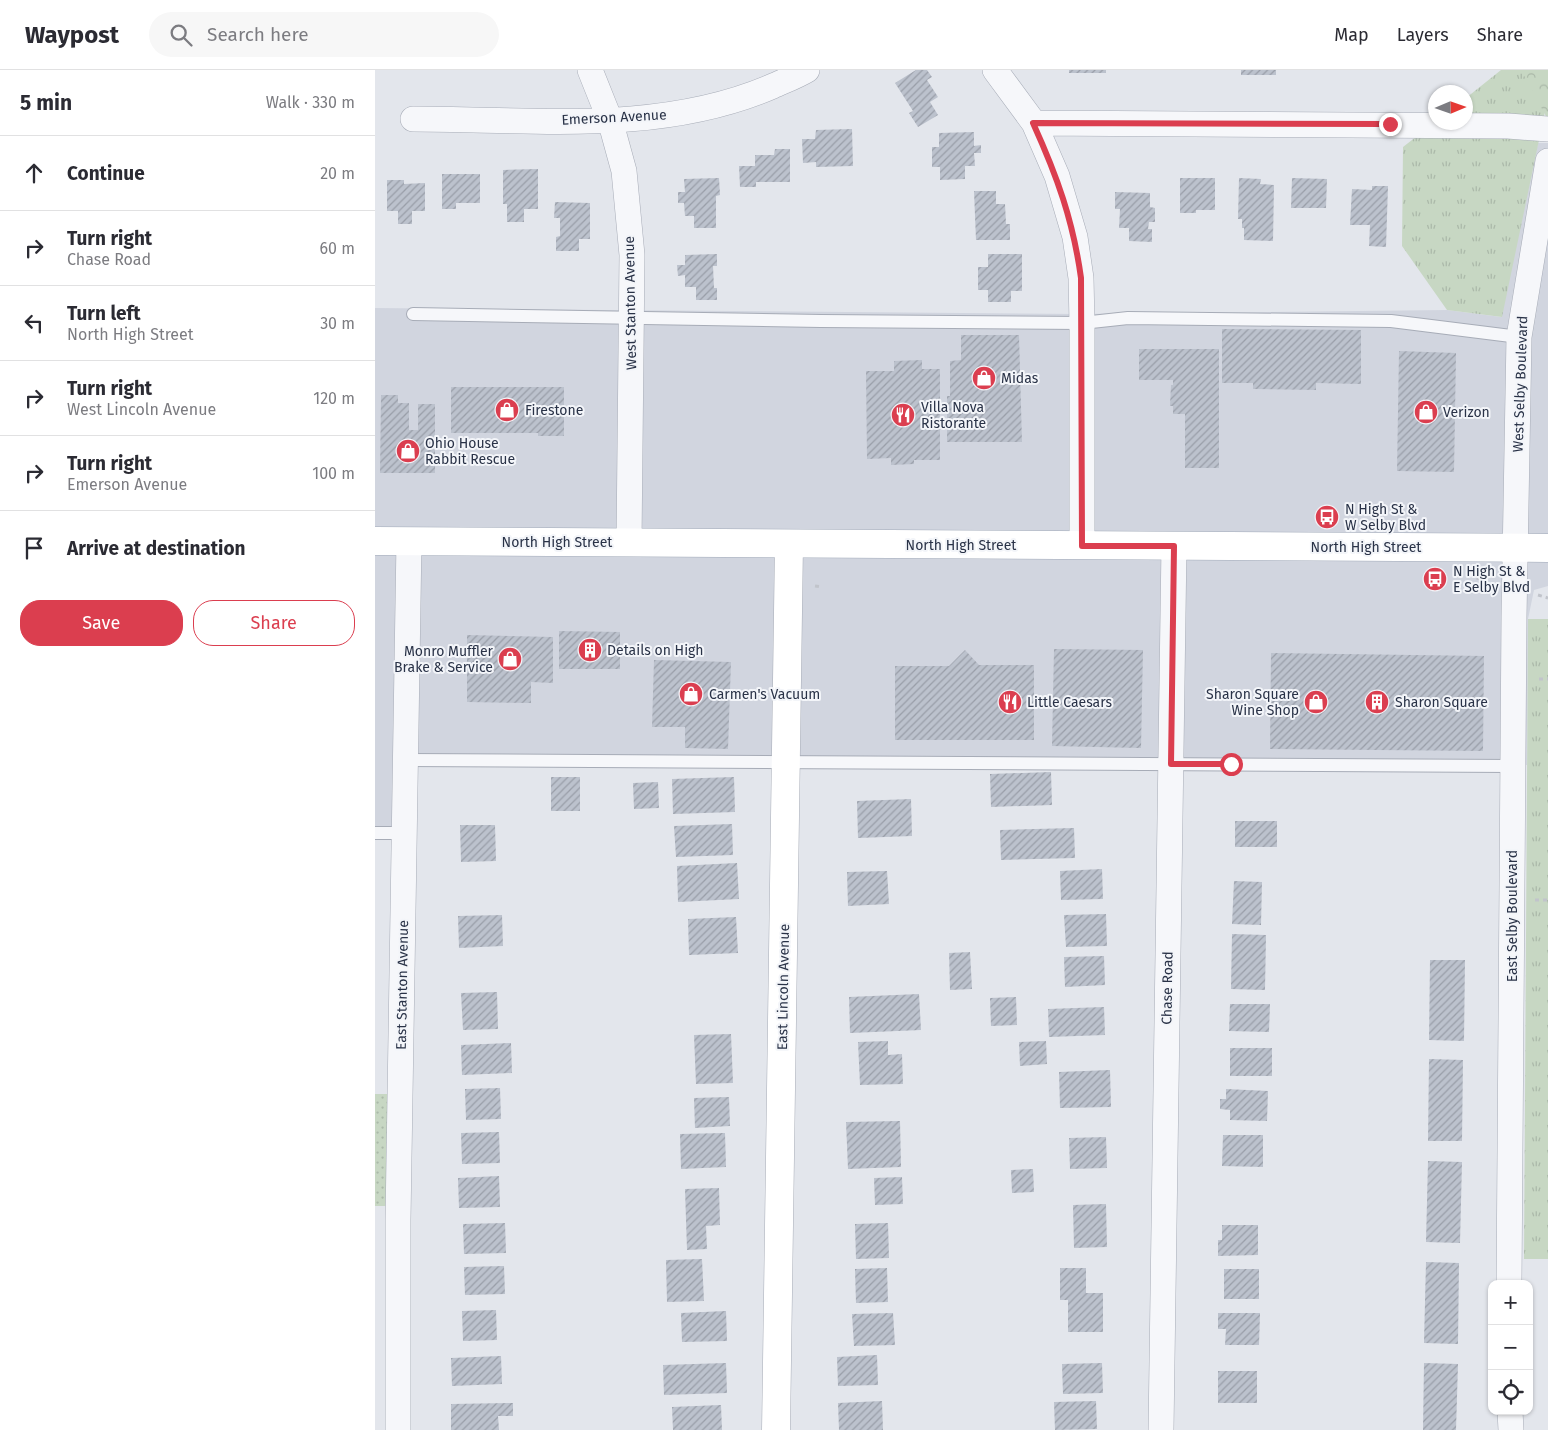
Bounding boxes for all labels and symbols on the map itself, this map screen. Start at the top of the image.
north arrow [1428,85,1473,130]
street label: Emerson Avenue [561,106,667,129]
route end [1379,113,1402,136]
street label: West Stanton Avenue [621,236,640,370]
street label: West Selby Boulevard [1510,315,1531,453]
shop icon: Midas [971,365,997,391]
place label: Midas [1001,370,1039,387]
shop icon: Firestone [494,397,520,423]
place label: Villa Nova Ristorante [921,399,986,432]
shop icon: Verizon [1413,399,1439,425]
place label: Firestone [525,402,583,419]
restaurant icon: Villa Nova Ristorante [890,402,916,428]
place label: Verizon [1443,404,1490,421]
place label: Ohio House Rabbit Rescue [425,435,515,468]
shop icon: Ohio House Rabbit Rescue [395,438,421,464]
place label: N High St & W Selby Blvd [1345,501,1426,534]
bus stop icon: N High St & W Selby Blvd [1314,504,1340,530]
street label: North High Street [502,534,613,551]
street label: North High Street [906,537,1017,554]
street label: North High Street [1311,539,1422,556]
place label: N High St & E Selby Blvd [1453,563,1530,596]
bus stop icon: N High St & E Selby Blvd [1422,566,1448,592]
building icon: Details on High [577,637,603,663]
place label: Details on High [607,642,704,659]
place label: Monro Muffler Brake & Service [394,643,494,676]
shop icon: Monro Muffler Brake & Service [497,646,523,672]
shop icon: Carmen's Vacuum [678,681,704,707]
place label: Carmen's Vacuum [709,686,820,703]
place label: Sharon Square Wine Shop [1206,686,1299,719]
restaurant icon: Little Caesars [997,689,1023,715]
shop icon: Sharon Square Wine Shop [1303,689,1329,715]
building icon: Sharon Square [1364,689,1390,715]
place label: Little Caesars [1027,694,1112,711]
place label: Sharon Square [1395,694,1488,711]
route start [1220,753,1243,776]
street label: East Selby Boulevard [1504,850,1521,982]
street label: East Stanton Avenue [393,920,412,1050]
street label: East Lincoln Avenue [774,924,793,1050]
street label: Chase Road [1158,951,1177,1025]

